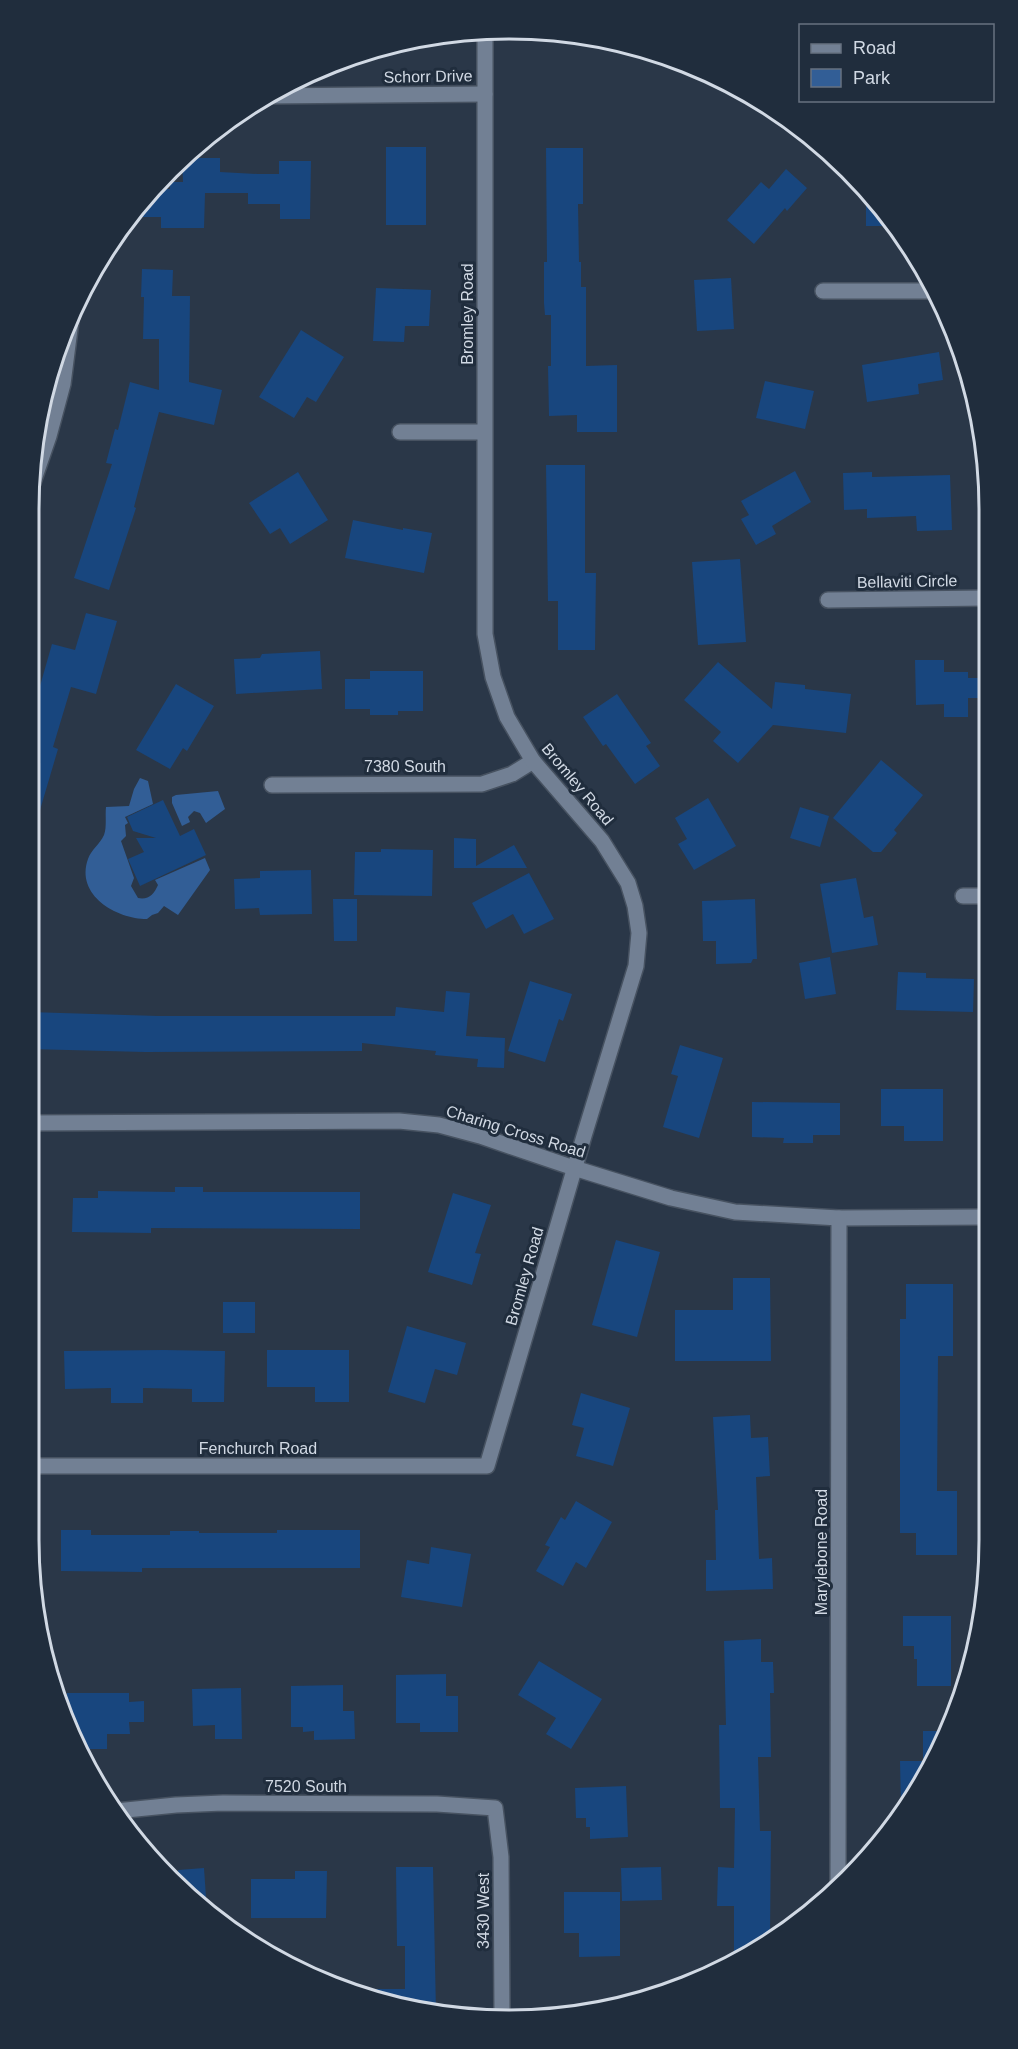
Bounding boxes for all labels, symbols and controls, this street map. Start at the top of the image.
legend [799,24,994,102]
text: Road [853,38,896,58]
street label: Schorr Drive [383,67,473,86]
text: Park [853,68,891,88]
street label: Bromley Road [459,263,476,365]
street label: Bellaviti Circle [857,572,957,591]
street label: Bromley Road [539,740,617,829]
street label: 7380 South [364,758,446,775]
street label: Charing Cross Road [444,1102,588,1161]
street label: Bromley Road [502,1225,547,1327]
street label: Fenchurch Road [199,1440,317,1457]
street label: Marylebone Road [813,1489,830,1615]
street label: 7520 South [265,1778,347,1795]
street label: 3430 West [475,1872,492,1949]

